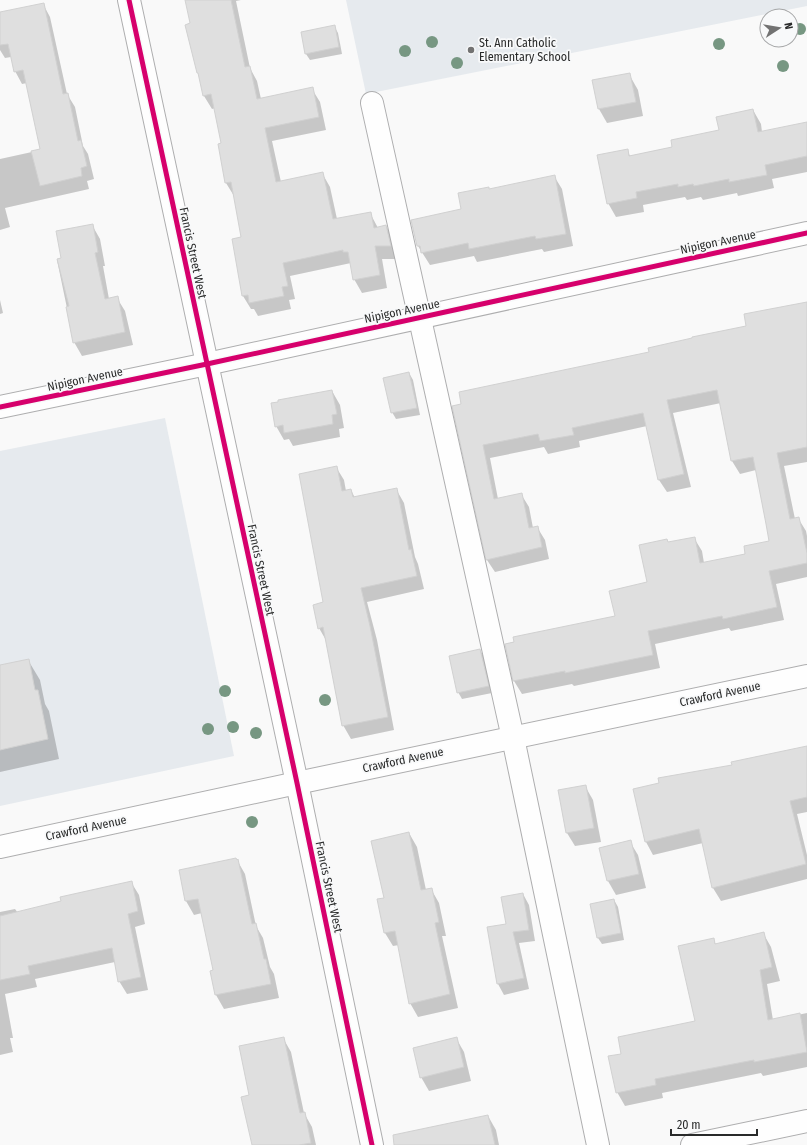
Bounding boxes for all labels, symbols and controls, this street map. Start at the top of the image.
north arrow [759,8,799,48]
text: N [781,21,795,31]
place label: St. Ann Catholic Elementary School [479,36,570,64]
marker: St. Ann Catholic Elementary School [466,45,476,55]
street label: Francis Street West [176,206,210,300]
street label: Nipigon Avenue [679,227,757,257]
street label: Nipigon Avenue [363,296,441,326]
street label: Nipigon Avenue [46,364,124,394]
street label: Francis Street West [244,523,278,617]
street label: Crawford Avenue [678,679,762,709]
street label: Crawford Avenue [361,745,445,775]
street label: Crawford Avenue [44,813,128,843]
street label: Francis Street West [312,840,346,934]
scale bar [671,1111,757,1137]
text: 20 m [677,1118,701,1132]

